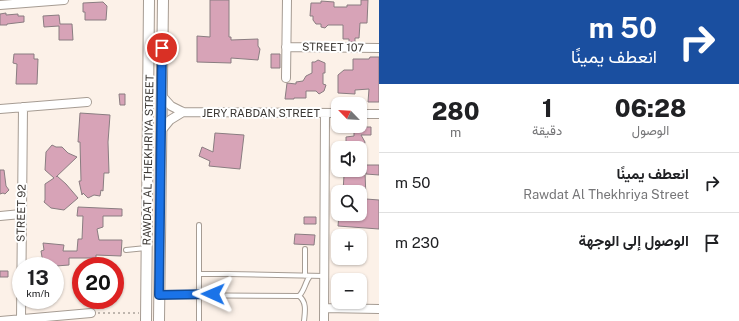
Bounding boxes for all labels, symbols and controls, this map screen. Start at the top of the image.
text: 50 m [589,11,657,44]
icon: right [671,16,723,68]
pin [145,31,179,65]
icon: arrive [151,37,173,59]
street label: STREET 107 [302,40,364,54]
text: انعطف يمينًا [571,46,657,67]
street label: RAWDAT AL THEKHRIYA STREET [141,74,155,246]
text: 1 [542,94,552,122]
text: 06:28 [615,94,686,122]
north arrow [331,97,367,133]
map controls [331,97,367,309]
text: 280 [432,97,479,125]
street label: JERY RABDAN STREET [202,107,321,119]
text: دقيقة [532,123,562,138]
text: الوصول [632,123,669,138]
text: m [450,125,461,140]
button: sound [331,141,367,177]
text: انعطف يمينًا [616,165,689,182]
icon: right [701,172,723,194]
text: 50 m [395,174,430,191]
street label: STREET 92 [14,184,28,242]
button: search [331,185,367,221]
text: Rawdat Al Thekhriya Street [523,187,689,202]
button: + [331,229,367,265]
text: الوصول إلى الوجهة [579,232,689,249]
icon: arrive [701,232,723,254]
text: 230 m [395,234,439,251]
speed limit sign: 20 [72,257,124,309]
text: 13 [27,266,49,290]
position arrow [192,273,234,315]
button: − [331,273,367,309]
text: km/h [26,287,50,299]

